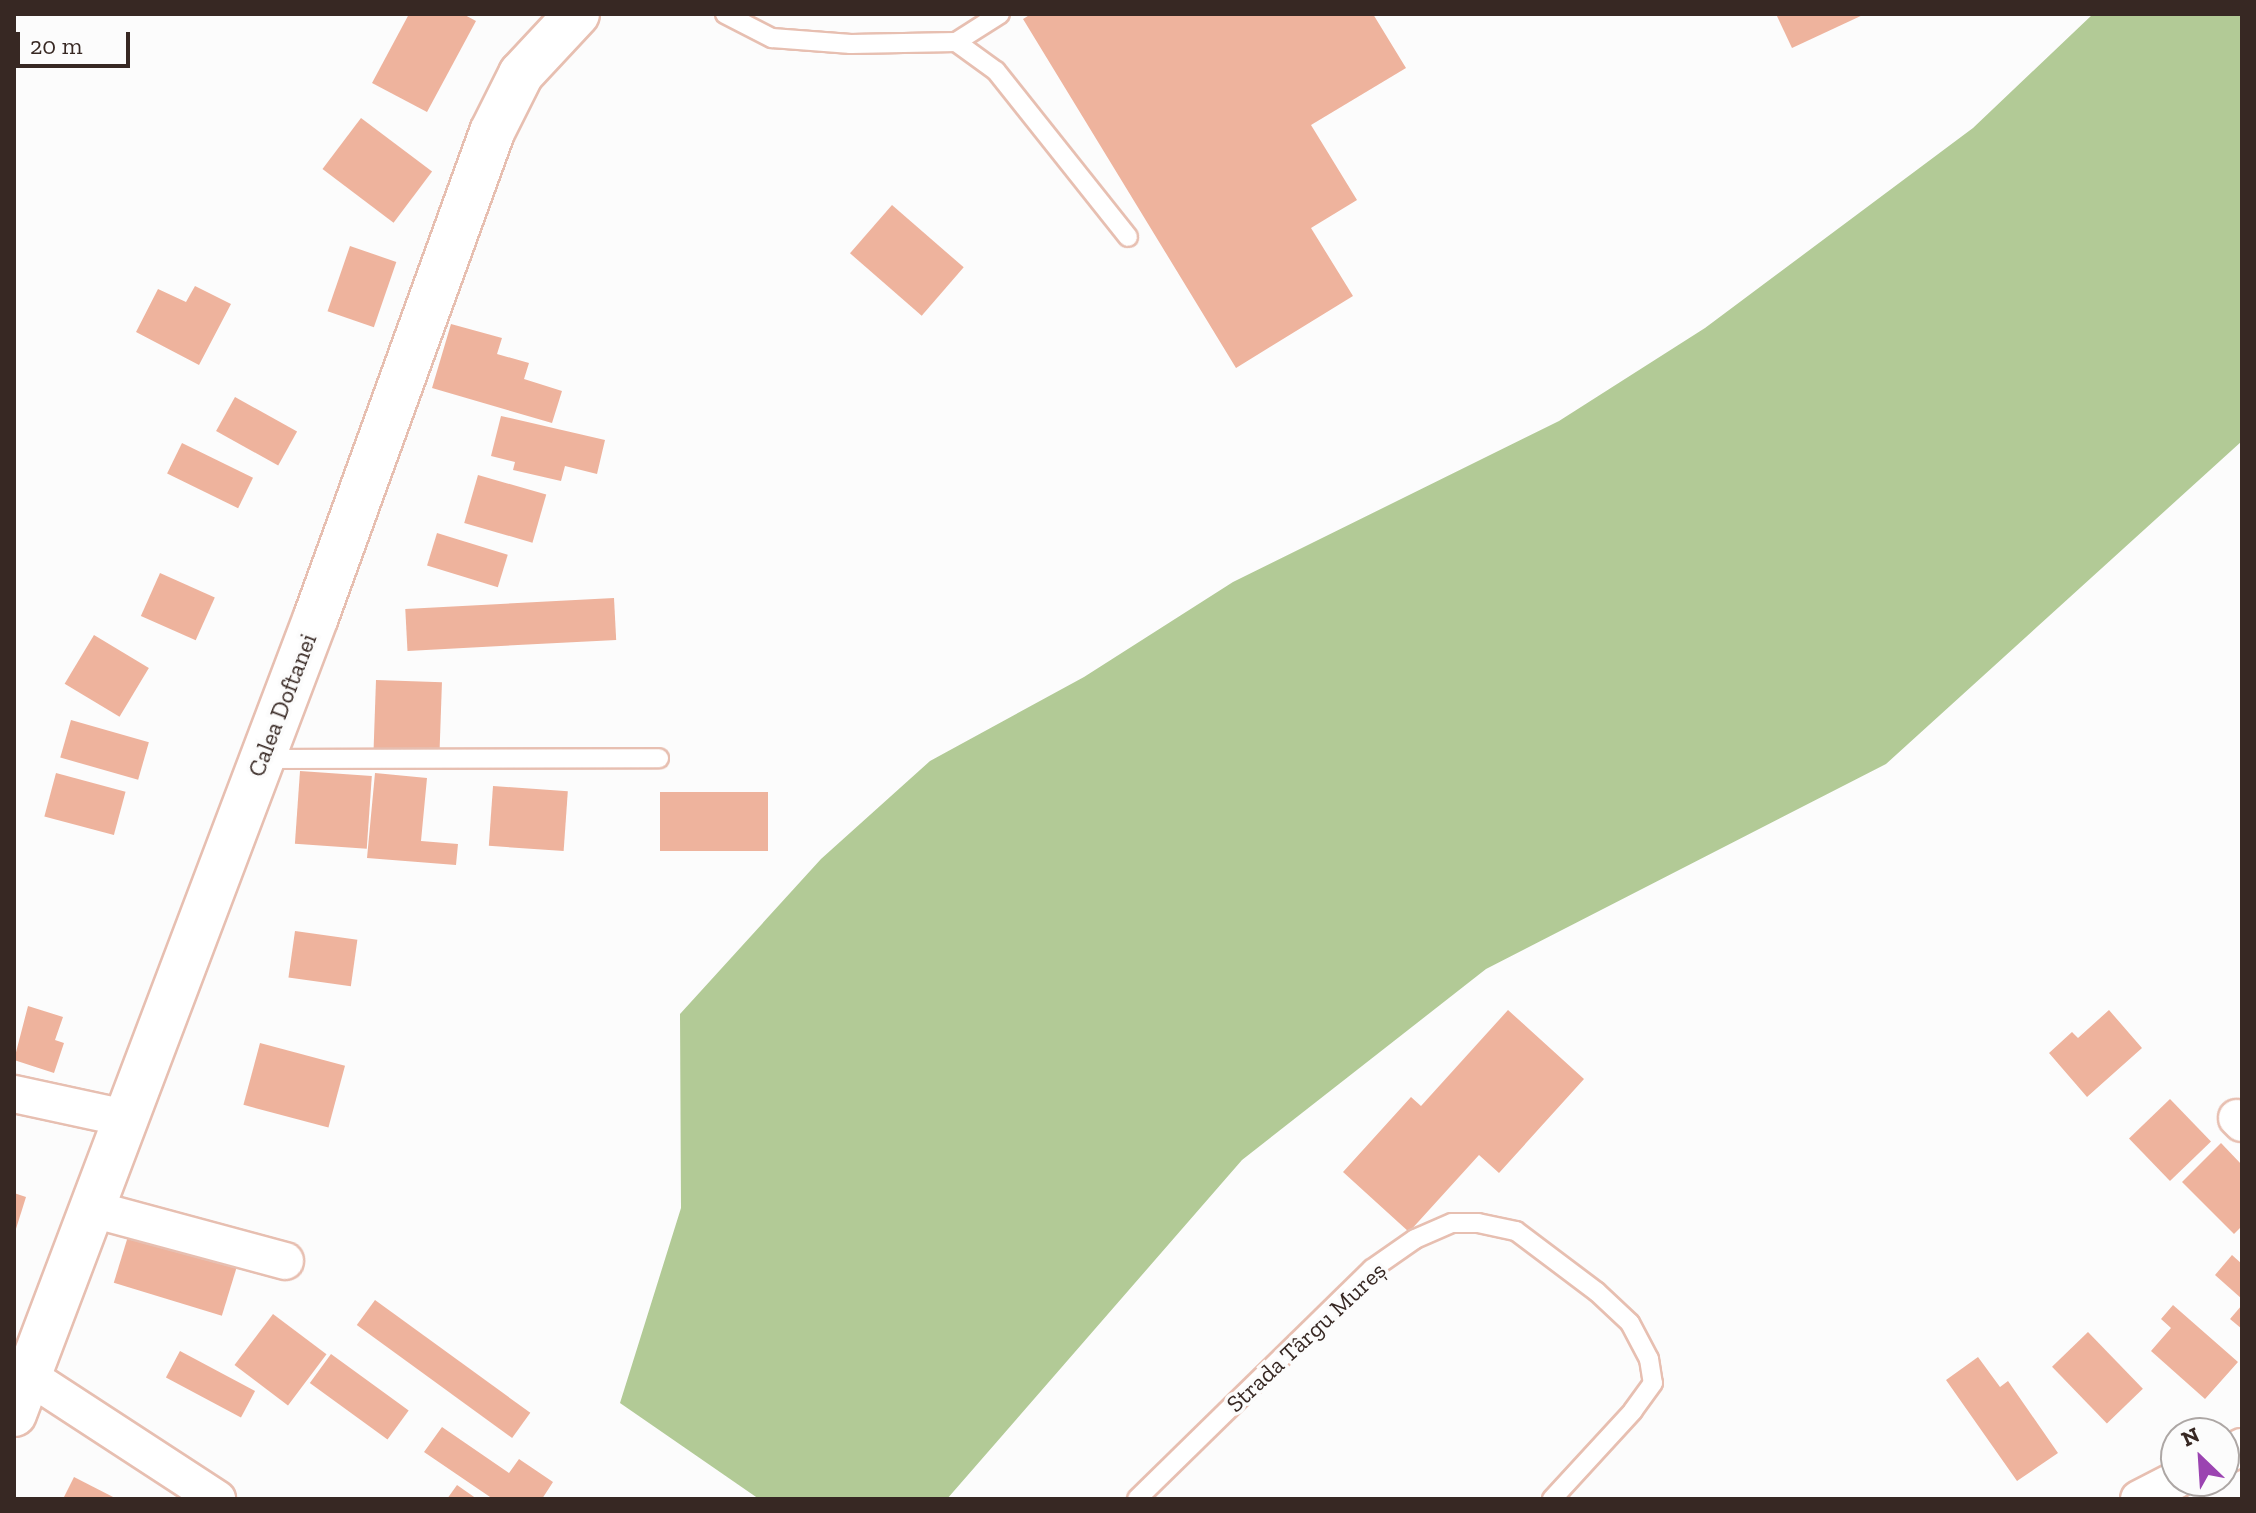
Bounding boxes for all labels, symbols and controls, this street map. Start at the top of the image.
scale bar [20,16,134,66]
text: 20 m [30,31,82,60]
street label: Calea Doftanei [242,629,322,781]
street label: Strada Târgu Mureș [1220,1256,1392,1418]
north arrow [2160,1417,2240,1497]
text: N [2177,1421,2204,1452]

